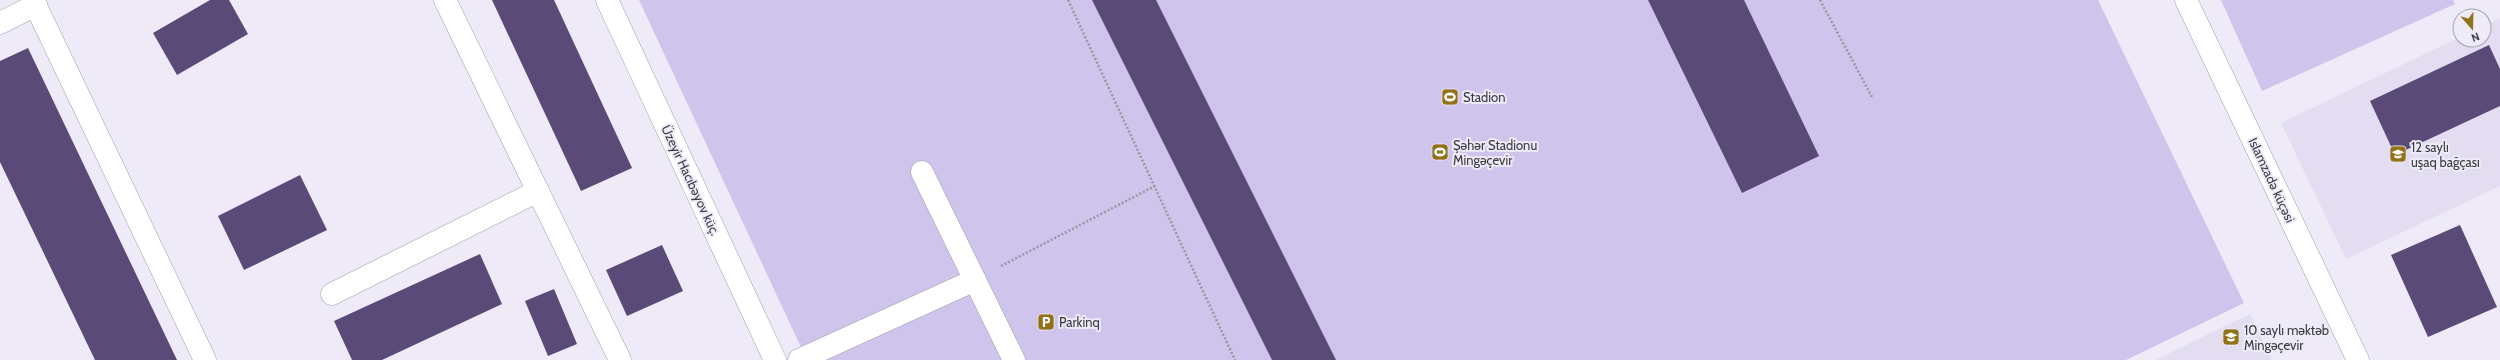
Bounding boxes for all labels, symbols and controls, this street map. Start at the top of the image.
north arrow [2452,8,2492,48]
text: N [2469,29,2481,45]
sports icon: Stadion [1440,87,1460,107]
place label: Stadion [1463,89,1505,105]
street label: Üzeyir Hacıbəyov küç. [658,122,724,238]
street label: Islamzadə küçəsi [2245,135,2299,225]
place label: Şəhər Stadionu Mingəçevir [1453,137,1537,168]
place label: 12 saylı uşaq bağçası [2411,139,2480,170]
sports icon: Şəhər Stadionu Mingəçevir [1430,142,1450,162]
school or university icon: 12 saylı uşaq bağçası [2388,144,2408,164]
parking icon: Parkinq [1036,312,1056,332]
place label: Parkinq [1059,314,1100,330]
place label: 10 saylı məktəb Mingəçevir [2244,322,2329,353]
school or university icon: 10 saylı məktəb Mingəçevir [2221,327,2241,347]

